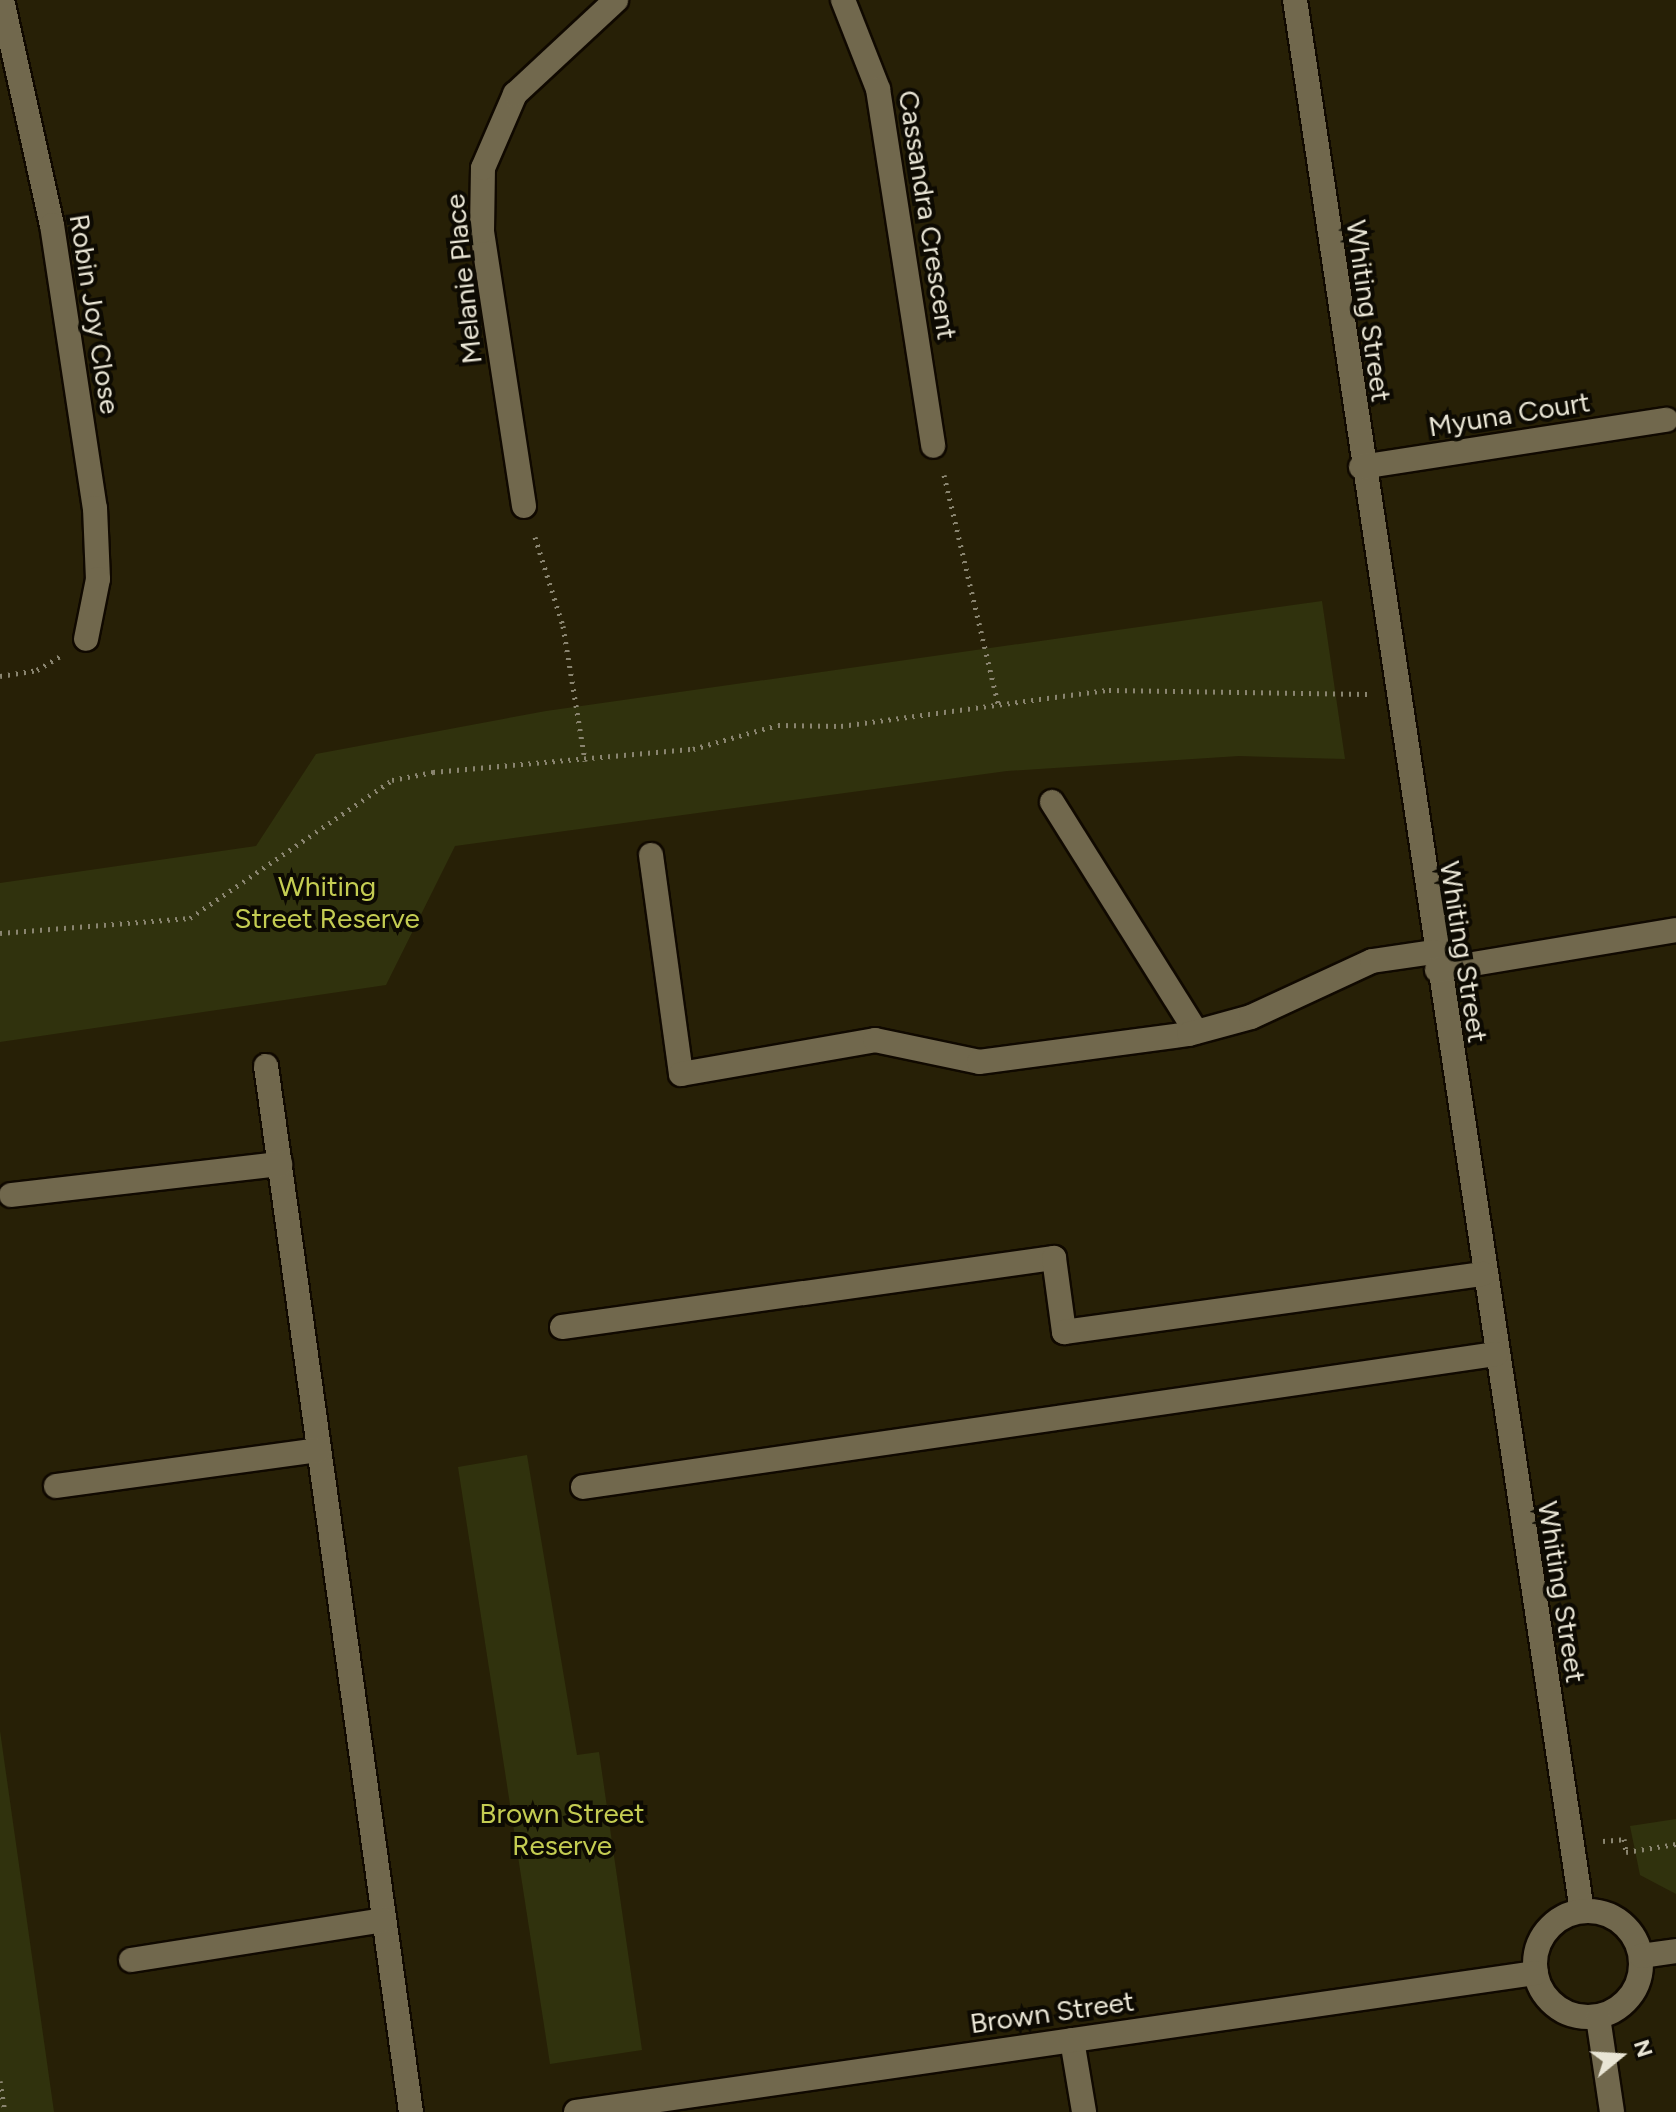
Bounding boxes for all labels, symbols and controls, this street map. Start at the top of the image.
street label: Cassandra Crescent [892,88,964,342]
street label: Melanie Place [437,192,489,366]
street label: Robin Joy Close [63,212,127,416]
street label: Whiting Street [1340,218,1398,404]
street label: Myuna Court [1426,385,1592,443]
street label: Whiting Street [1433,859,1495,1045]
park label: Whiting Street Reserve [234,869,420,935]
street label: Whiting Street [1531,1499,1593,1685]
park label: Brown Street Reserve [479,1796,645,1862]
street label: Brown Street [968,1984,1136,2040]
north arrow [1580,2016,1660,2096]
text: N [1628,2036,1659,2061]

